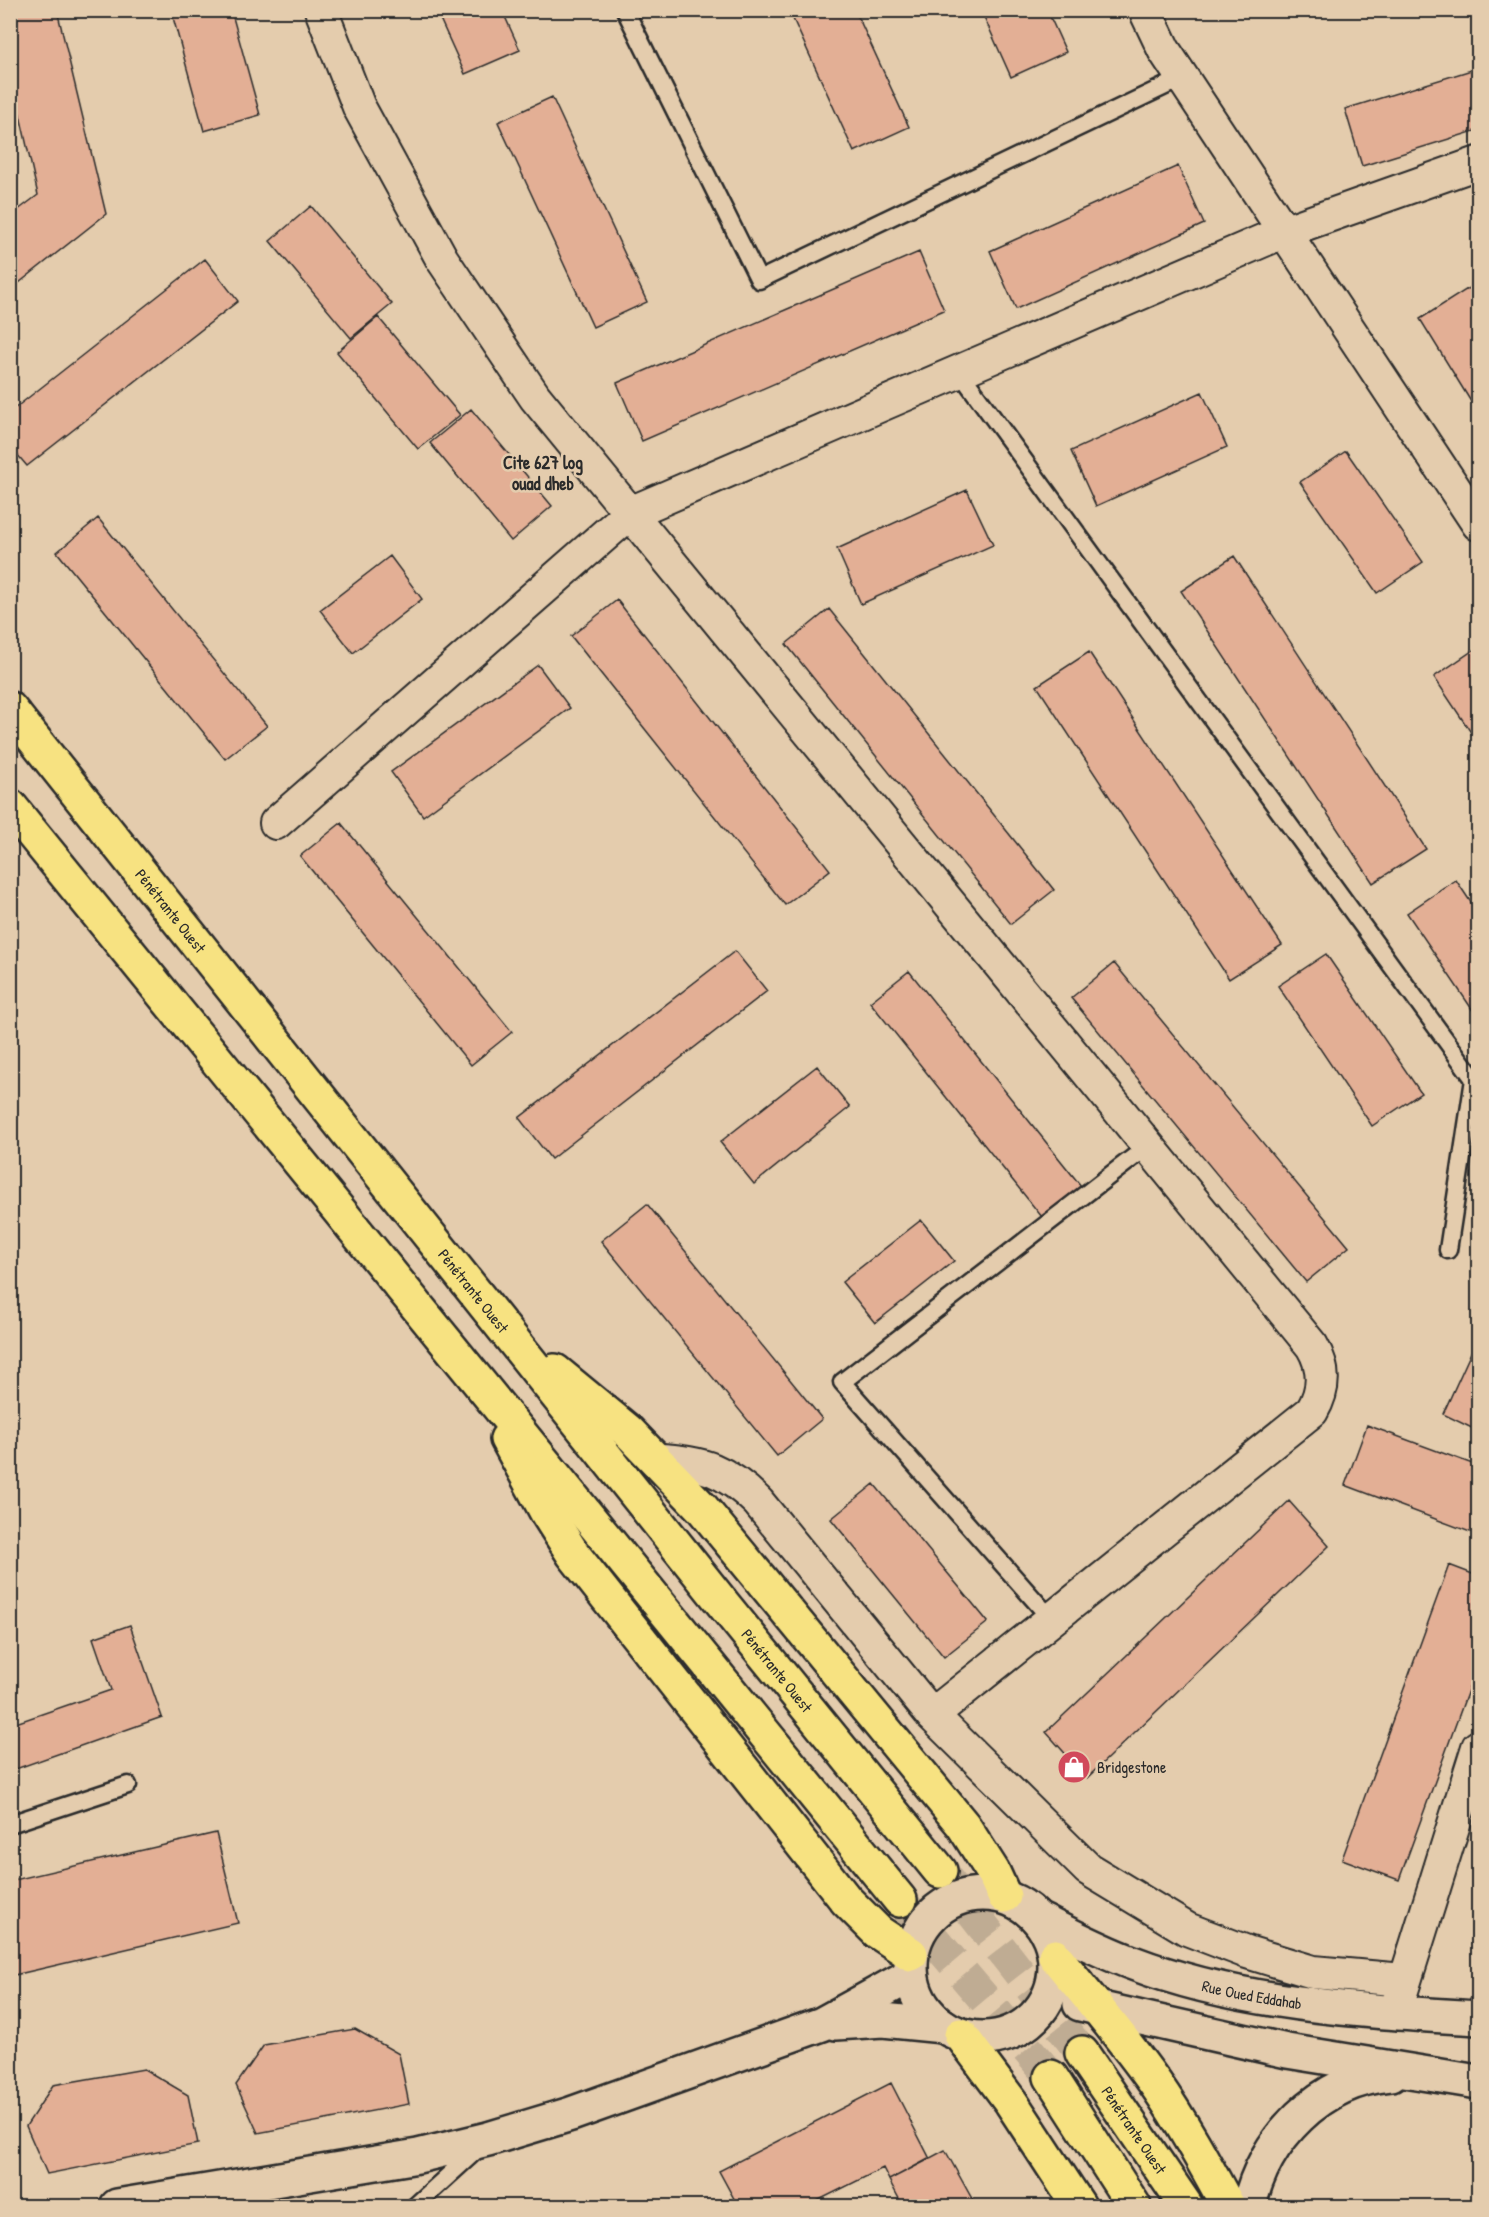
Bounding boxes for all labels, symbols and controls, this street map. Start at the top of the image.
district label: Cite 627 log ouad dheb [503,450,583,496]
street label: Pénétrante Ouest [130,864,211,958]
street label: Pénétrante Ouest [433,1244,514,1338]
street label: Pénétrante Ouest [737,1624,818,1717]
shop icon: Bridgestone [1056,1749,1092,1785]
place label: Bridgestone [1097,1756,1167,1778]
street label: Rue Oued Eddahab [1200,1974,1303,2014]
street label: Pénétrante Ouest [1097,2082,1172,2179]

